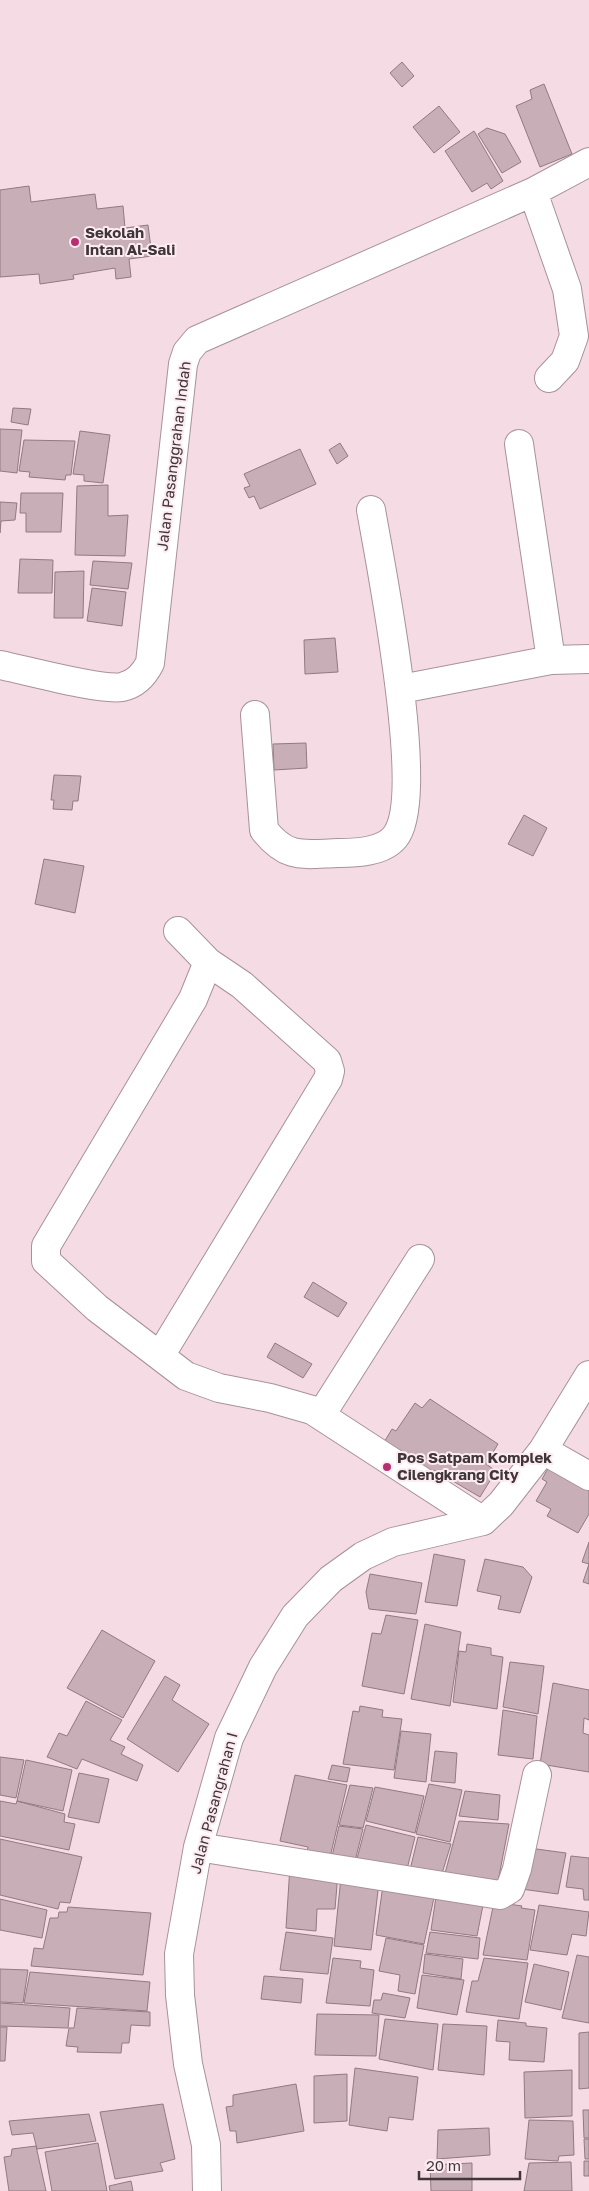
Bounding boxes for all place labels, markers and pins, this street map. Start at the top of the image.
place label: Sekolah Intan Al-Sali [85,223,175,258]
marker: Sekolah Intan Al-Sali [69,236,81,248]
place label: Pos Satpam Komplek Cilengkrang City [397,1448,552,1483]
marker: Pos Satpam Komplek Cilengkrang City [381,1461,393,1473]

